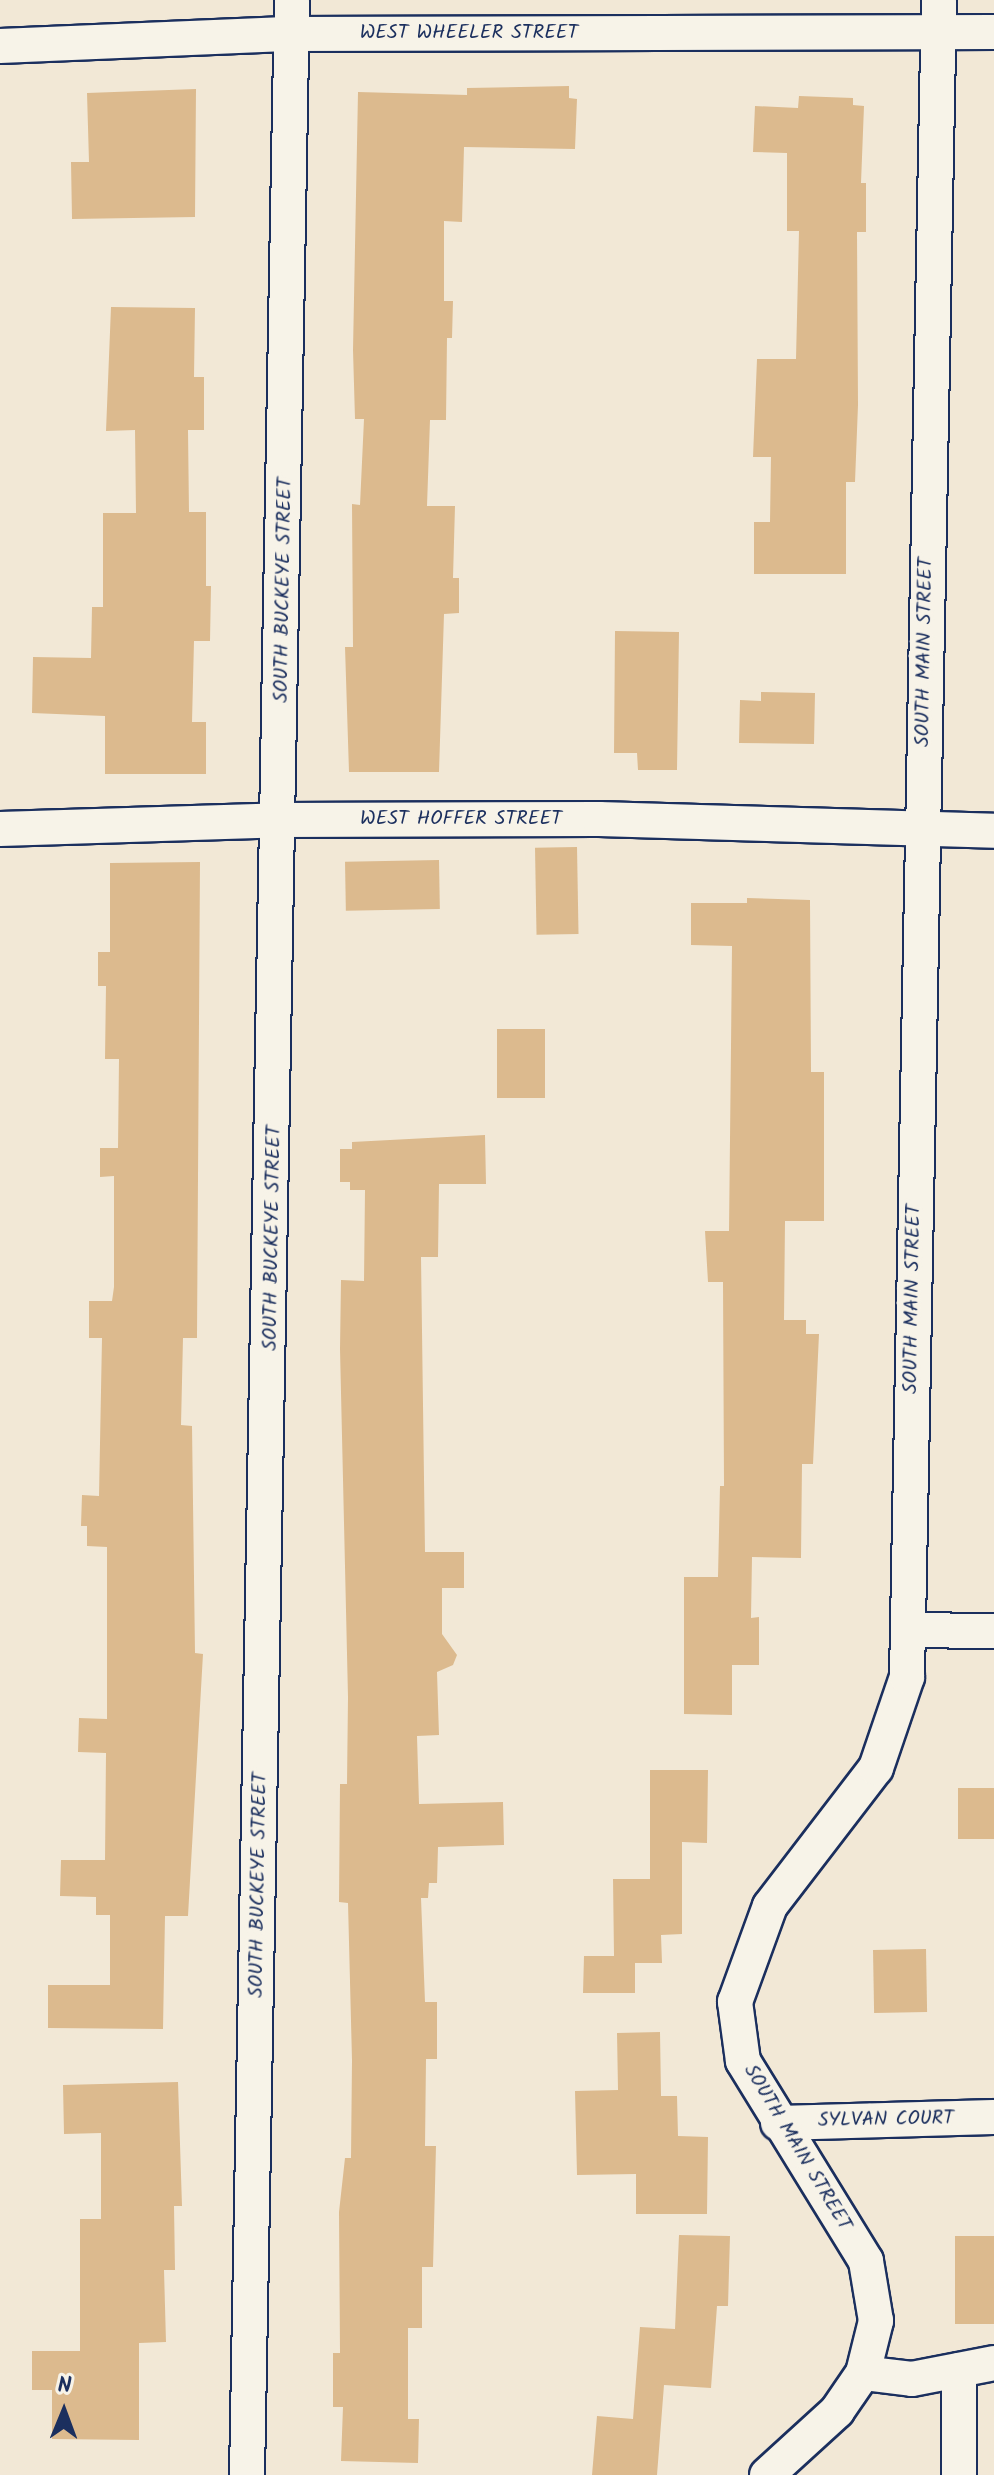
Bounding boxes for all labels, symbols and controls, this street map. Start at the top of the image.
street label: WEST WHEELER STREET [360,21,578,45]
street label: SOUTH BUCKEYE STREET [270,477,298,703]
street label: SOUTH MAIN STREET [911,557,939,747]
street label: WEST HOFFER STREET [360,807,562,831]
street label: SOUTH BUCKEYE STREET [259,1125,287,1351]
street label: SOUTH MAIN STREET [899,1204,927,1394]
street label: SOUTH BUCKEYE STREET [245,1772,273,1998]
street label: SOUTH MAIN STREET [738,2060,856,2236]
street label: SYLVAN COURT [818,2107,954,2133]
text: N [57,2369,72,2404]
north arrow [24,2371,104,2451]

